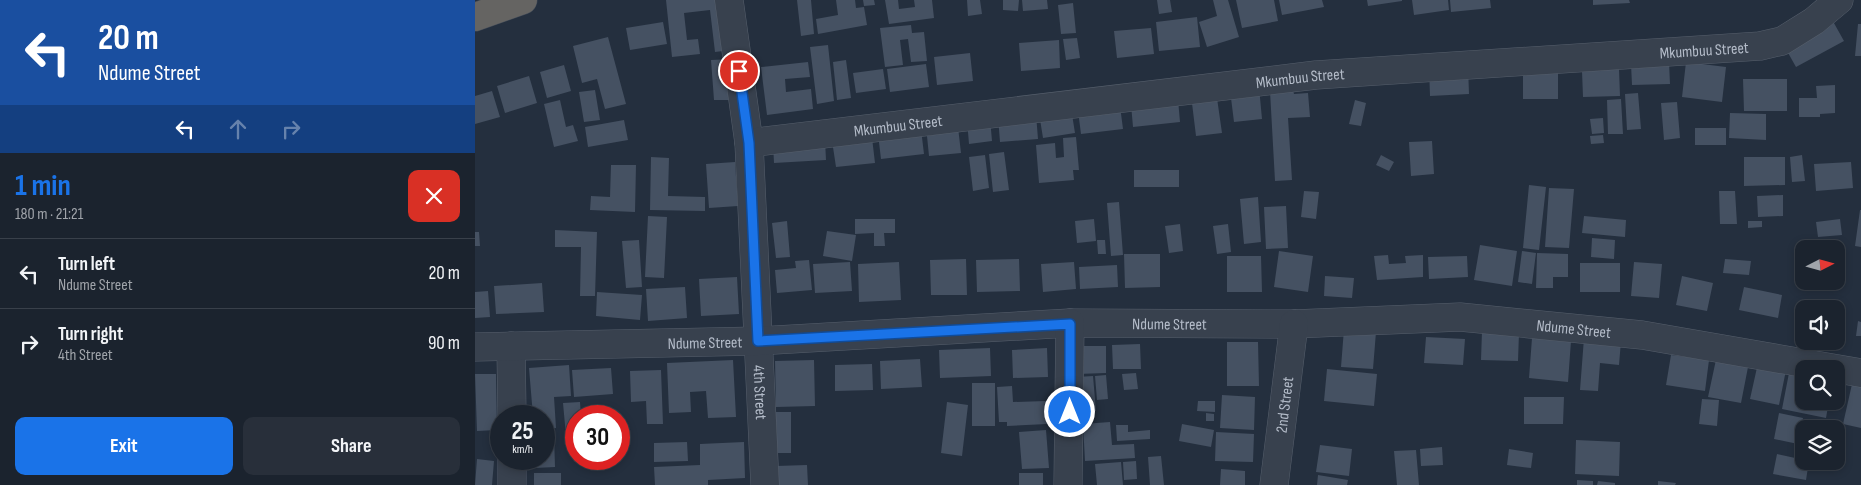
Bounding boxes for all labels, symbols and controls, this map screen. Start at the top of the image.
text: 20 m [98,17,159,60]
icon: left [15,20,80,85]
street label: Mkumbuu Street [1659,39,1749,64]
pin [718,50,760,92]
icon: arrive [725,57,753,85]
text: Ndume Street [98,60,200,87]
street label: Mkumbuu Street [1255,65,1345,93]
street label: Mkumbuu Street [853,112,944,141]
icon: left [171,115,199,143]
icon: ahead [224,115,252,143]
icon: right [277,115,305,143]
text: 1 min [15,168,71,204]
button: close [408,170,460,222]
text: 180 m · 21:21 [15,205,83,224]
north arrow [1795,240,1845,290]
map controls [1795,240,1845,470]
text: Turn left [58,253,115,276]
icon: left [15,260,43,288]
text: 20 m [428,262,460,285]
text: Ndume Street [58,276,133,295]
button: sound [1795,300,1845,350]
street label: Ndume Street [1132,315,1207,335]
street label: Ndume Street [1535,317,1612,343]
text: Turn right [58,323,123,346]
icon: right [15,330,43,358]
text: 90 m [428,332,460,355]
street label: Ndume Street [667,333,743,354]
text: 4th Street [58,346,113,365]
button: search [1795,360,1845,410]
street label: 4th Street [748,365,770,420]
street label: 2nd Street [1273,375,1298,434]
position arrow [1043,385,1095,437]
speed limit sign: 30 [565,405,630,470]
text: 25 [512,416,533,447]
button: Exit [15,417,233,475]
button: Share [243,417,460,475]
button: layers [1795,420,1845,470]
text: km/h [512,442,533,457]

